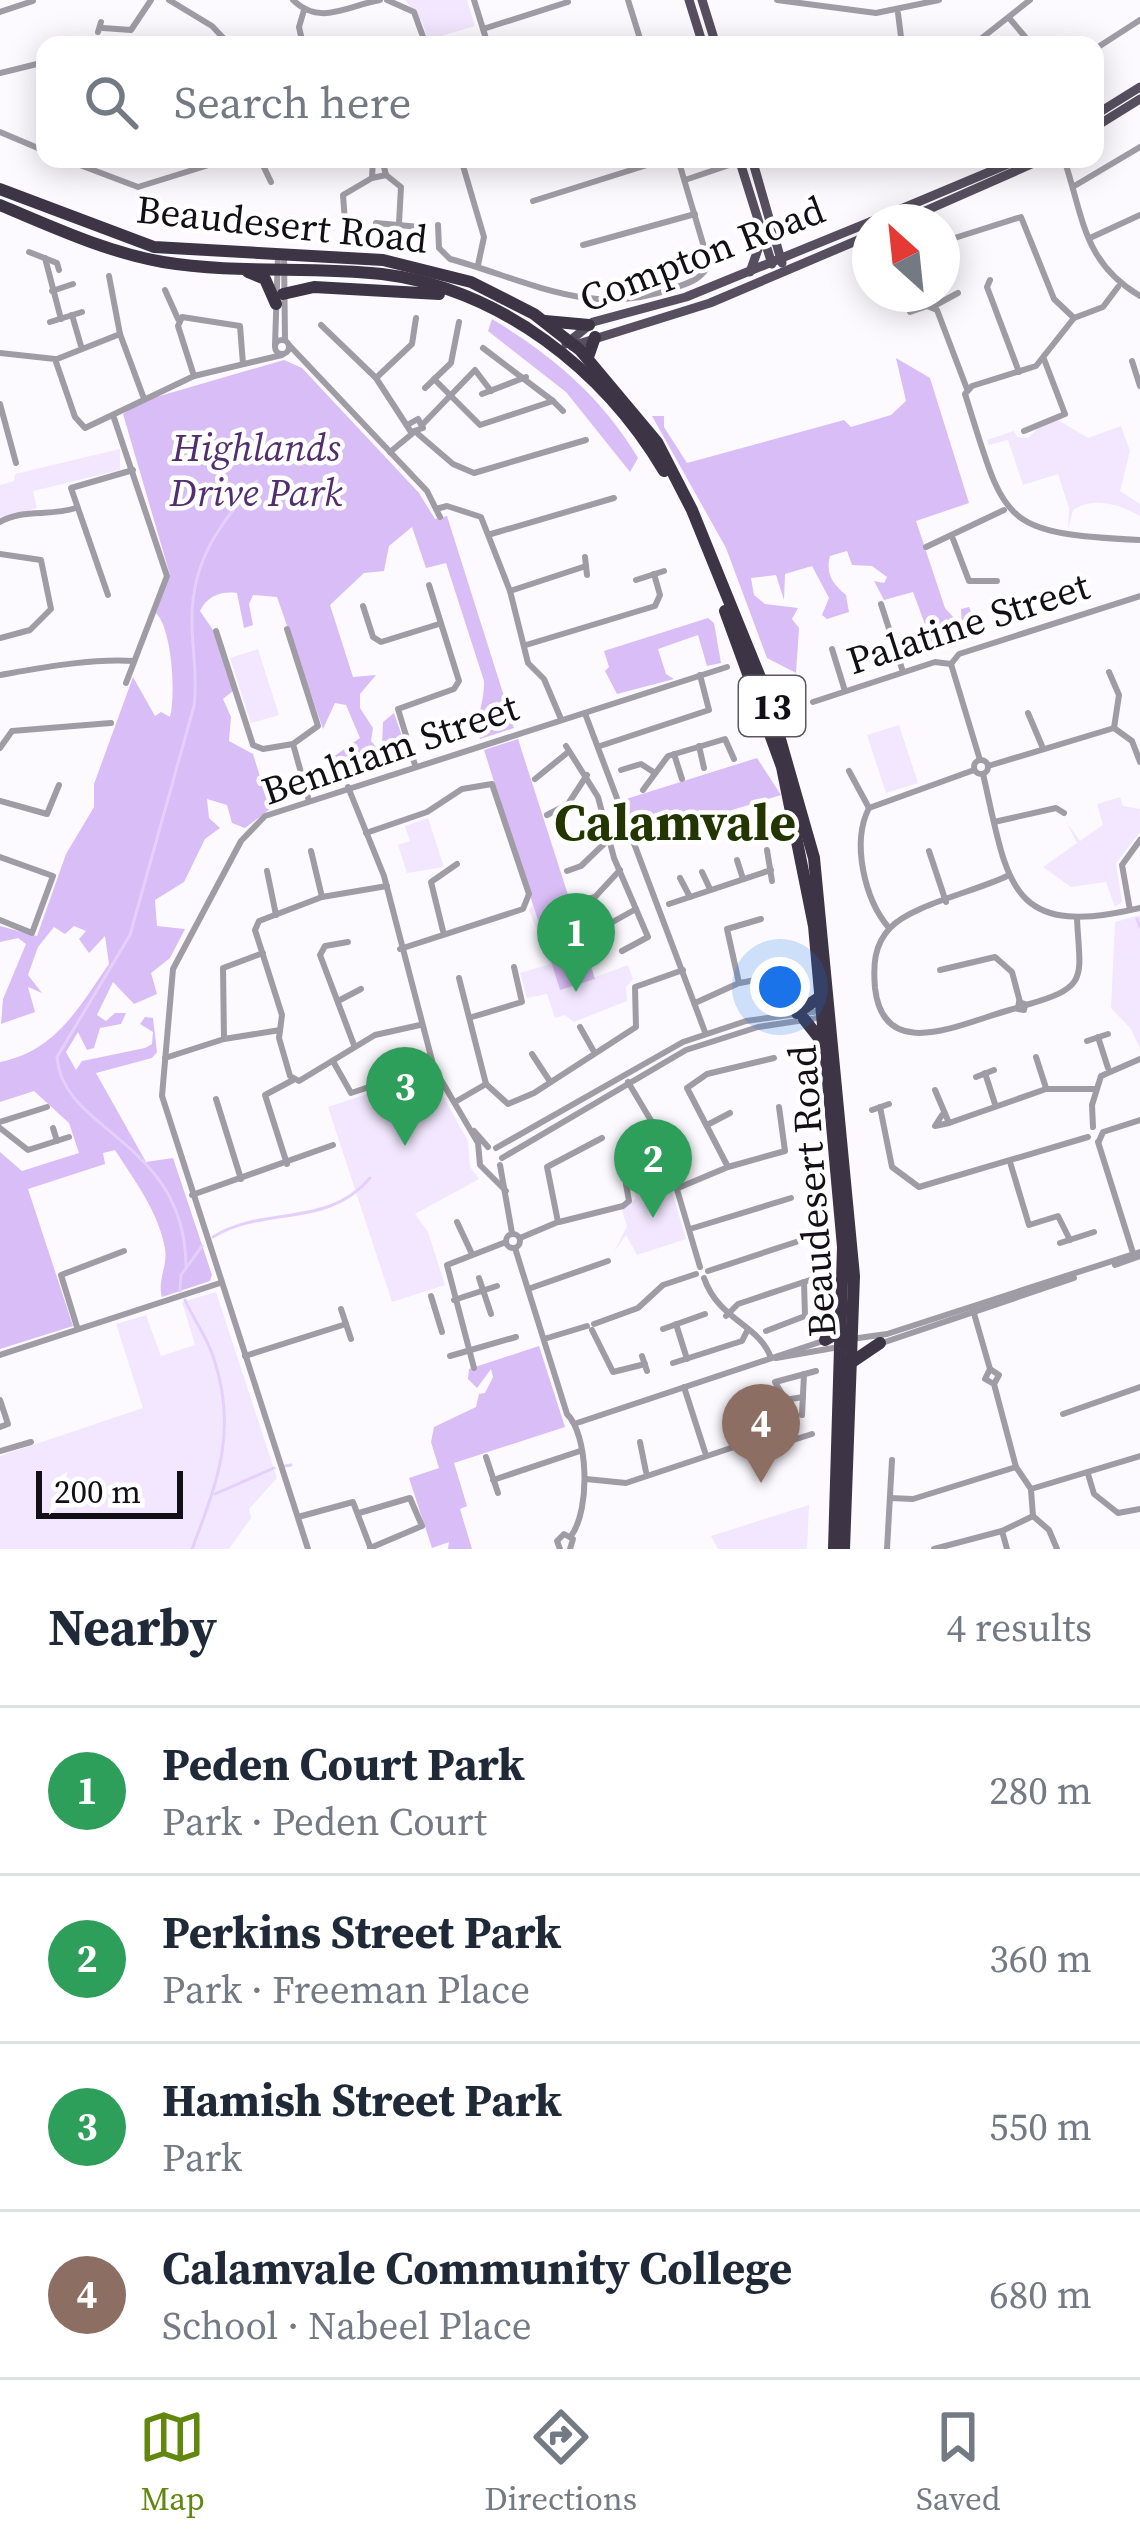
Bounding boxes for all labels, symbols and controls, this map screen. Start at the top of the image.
search box [36,36,1104,168]
icon: search [78,69,144,135]
text: Search here [174,71,411,133]
street label: Beaudesert Road [134,182,430,266]
street label: Compton Road [572,183,832,325]
north arrow [852,204,960,312]
park label: Highlands Drive Park [169,421,343,519]
street label: Palatine Street [840,559,1096,687]
road number: 13 [739,676,805,736]
street label: Benhiam Street [255,680,526,818]
district label: Calamvale [554,787,796,857]
pin: 1 [537,893,615,992]
your location [750,957,810,1017]
street label: Beaudesert Road [775,1043,849,1339]
pin: 3 [366,1047,444,1146]
pin: 2 [614,1119,692,1218]
pin: 4 [722,1384,800,1483]
scale bar [36,1465,183,1518]
text: 200 m [54,1469,141,1514]
text: Nearby [48,1592,217,1662]
text: 4 results [947,1601,1092,1654]
text: Peden Court Park [162,1733,525,1795]
text: 1 [76,1764,98,1817]
text: 280 m [989,1764,1092,1817]
text: Park · Peden Court [162,1795,487,1848]
text: Perkins Street Park [162,1901,561,1963]
text: 2 [76,1932,98,1985]
text: 360 m [989,1932,1092,1985]
text: Park · Freeman Place [162,1963,530,2016]
text: Hamish Street Park [162,2069,562,2131]
text: 3 [76,2100,98,2153]
text: 550 m [989,2100,1092,2153]
text: Park [162,2131,242,2184]
text: Calamvale Community College [162,2237,792,2299]
text: 4 [76,2268,98,2321]
text: 680 m [989,2268,1092,2321]
text: School · Nabeel Place [162,2299,532,2352]
tab: Map [139,2404,205,2521]
tab: Directions [484,2404,637,2521]
tab: Saved [916,2404,1001,2521]

